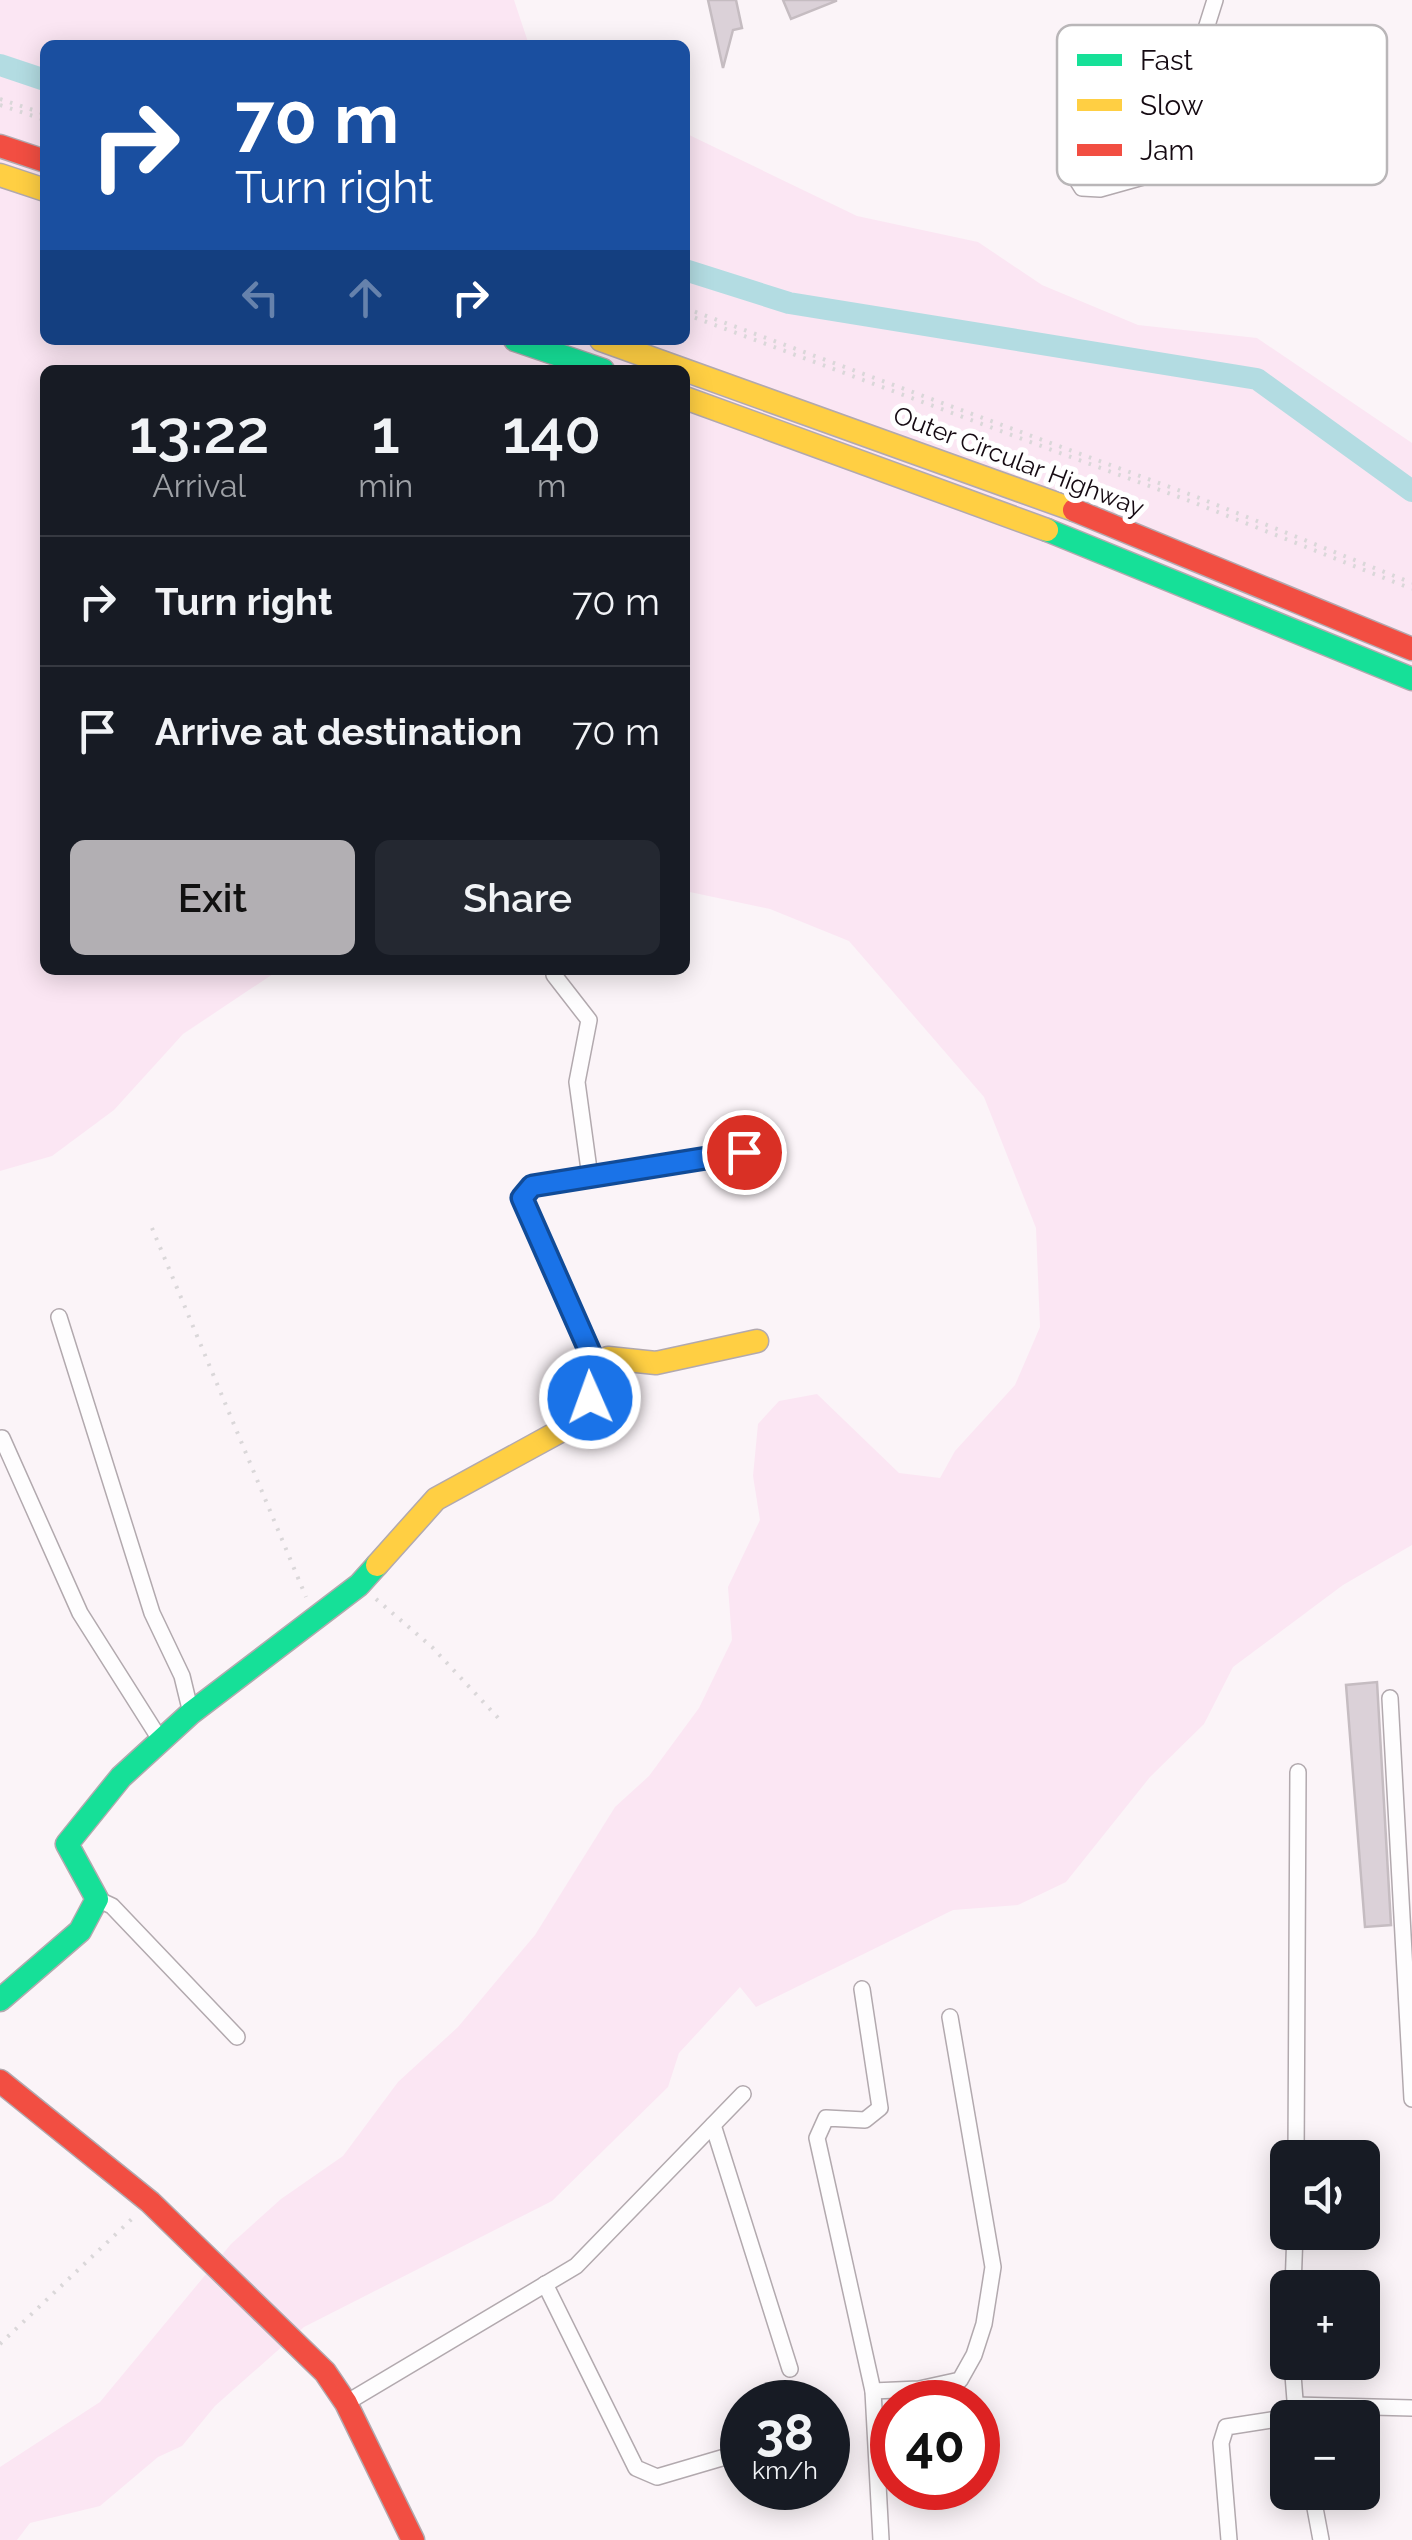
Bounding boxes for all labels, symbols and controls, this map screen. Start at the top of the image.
legend [1057,25,1387,185]
text: Fast [1140,44,1193,77]
text: 70 m [235,77,399,159]
icon: right [70,80,200,210]
text: Slow [1140,89,1204,122]
text: Jam [1140,134,1194,167]
text: Turn right [235,161,433,214]
icon: left [233,270,288,325]
icon: ahead [338,270,393,325]
icon: right [443,270,498,325]
text: 13:22 [129,397,269,467]
text: 1 [372,397,400,467]
text: 140 [502,397,601,467]
street label: Outer Circular Highway [889,399,1149,523]
text: Arrival [152,467,246,504]
text: min [358,467,413,504]
text: m [537,467,566,504]
icon: right [70,574,125,629]
text: Turn right [155,579,332,624]
text: 70 m [572,579,660,624]
icon: arrive [70,704,125,759]
text: Arrive at destination [155,709,522,754]
text: 70 m [572,709,660,754]
button: Exit [70,840,355,955]
button: Share [375,840,660,955]
pin [702,1110,787,1195]
icon: arrive [717,1125,772,1180]
position arrow [538,1346,642,1450]
map controls [1270,2140,1380,2510]
button: sound [1270,2140,1380,2250]
button: + [1270,2270,1380,2380]
speed limit sign: 40 [870,2380,1000,2510]
button: − [1270,2400,1380,2510]
text: 38 [756,2403,814,2462]
text: km/h [752,2455,818,2485]

